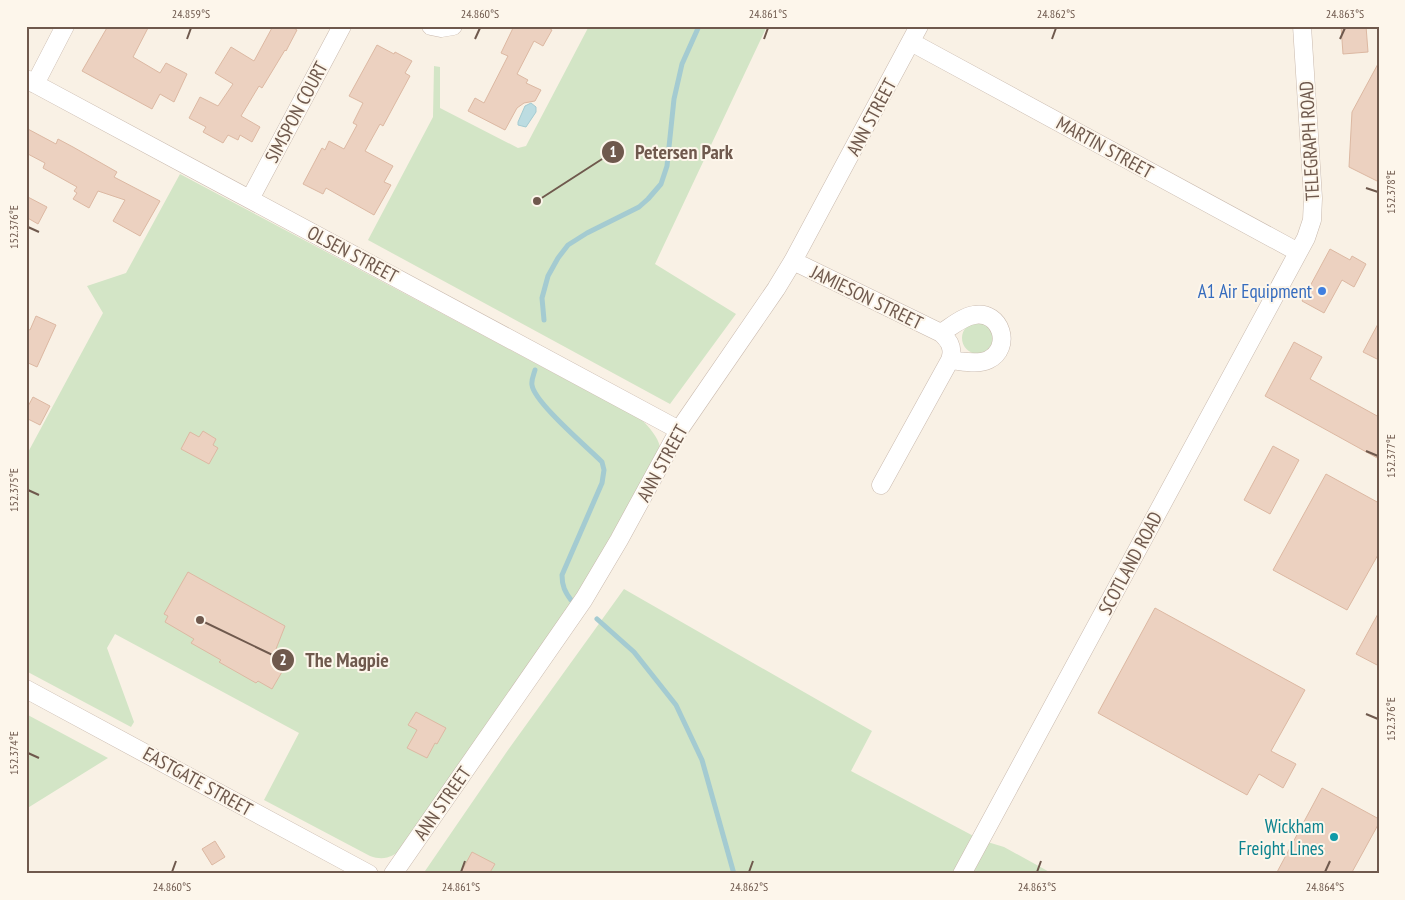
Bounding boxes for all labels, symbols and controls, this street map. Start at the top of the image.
text: 24.859°S [172,6,210,21]
text: 24.860°S [461,6,499,21]
text: 24.861°S [749,6,787,21]
text: 24.862°S [1037,6,1075,21]
text: 24.863°S [1326,6,1364,21]
street label: SIMSPON COURT [259,57,333,167]
street label: ANN STREET [841,74,902,160]
street label: TELEGRAPH ROAD [1294,80,1324,202]
street label: MARTIN STREET [1052,111,1158,184]
callout: Petersen Park [600,135,743,170]
text: Petersen Park [635,139,734,165]
text: 1 [609,142,617,161]
text: 152.378°E [1383,170,1398,214]
text: 152.376°E [6,205,21,249]
street label: OLSEN STREET [303,220,403,288]
street label: JAMIESON STREET [806,259,927,335]
place label: A1 Air Equipment [1198,279,1313,303]
marker: A1 Air Equipment [1316,285,1328,297]
street label: ANN STREET [631,420,693,506]
text: 152.377°E [1383,434,1398,478]
text: 152.375°E [6,468,21,512]
street label: SCOTLAND ROAD [1093,507,1167,619]
callout: The Magpie [270,642,399,677]
text: The Magpie [305,647,389,673]
text: 2 [279,650,287,669]
text: 152.376°E [1383,697,1398,741]
text: 152.374°E [6,731,21,775]
street label: EASTGATE STREET [139,741,257,821]
street label: ANN STREET [408,761,476,844]
place label: Wickham Freight Lines [1239,814,1324,860]
marker: Wickham Freight Lines [1328,831,1340,843]
text: 24.860°S [153,879,191,894]
text: 24.861°S [442,879,480,894]
text: 24.862°S [730,879,768,894]
text: 24.863°S [1018,879,1056,894]
text: 24.864°S [1306,879,1344,894]

